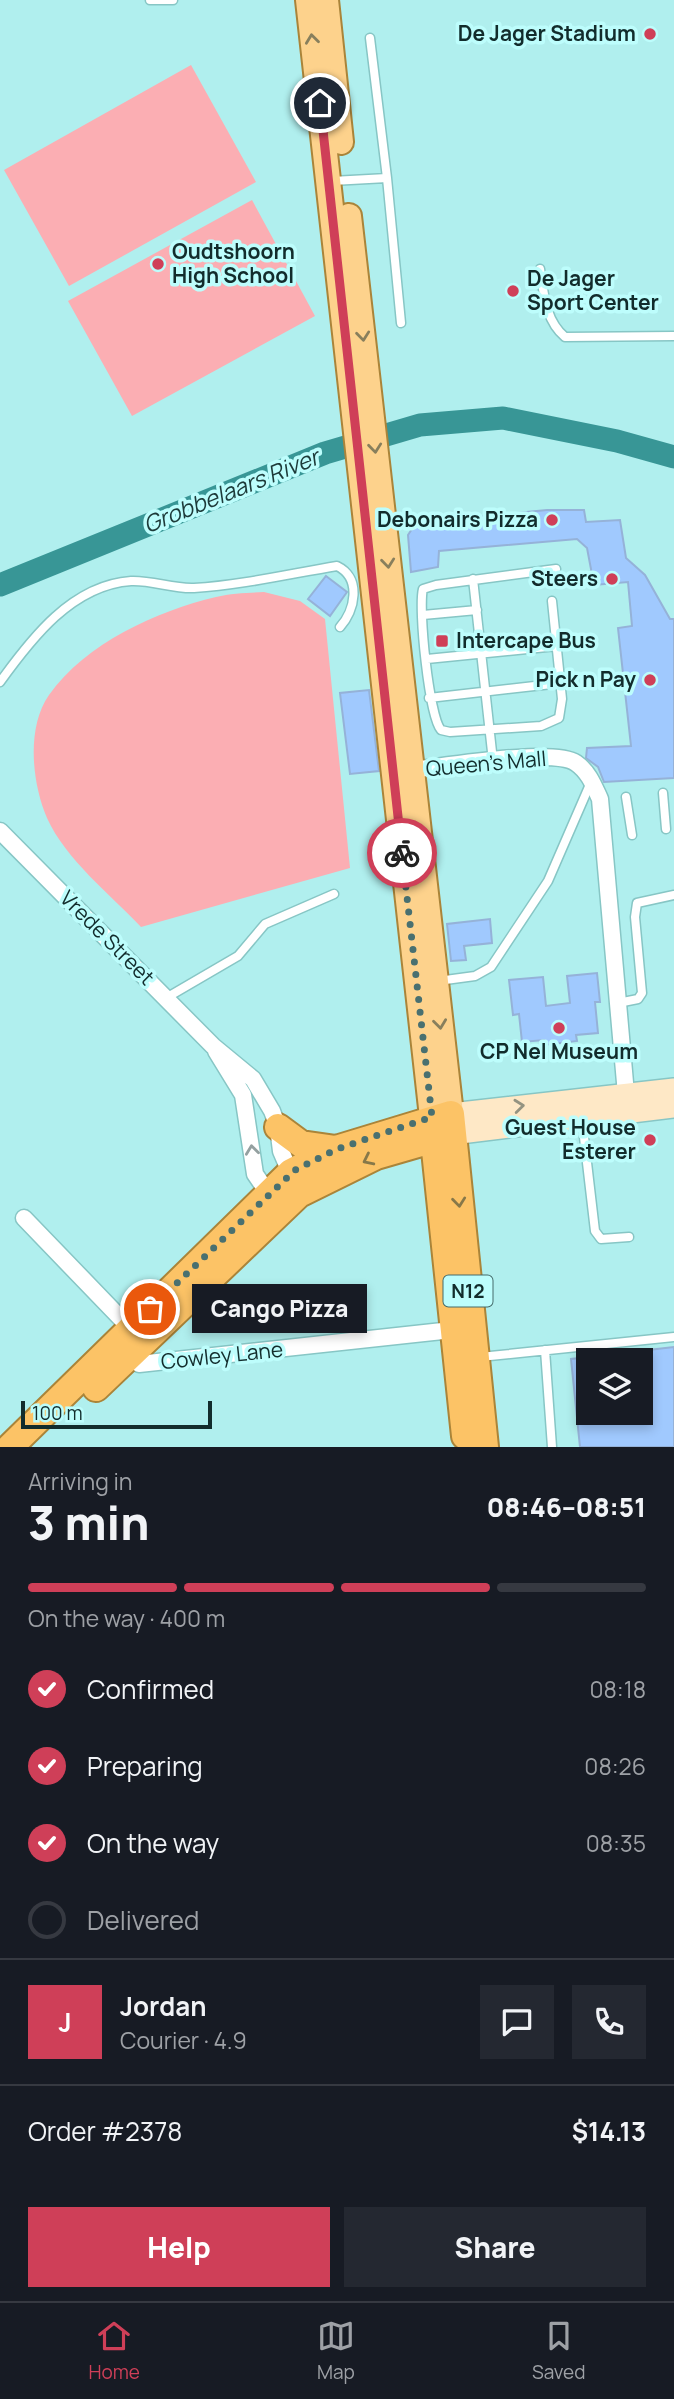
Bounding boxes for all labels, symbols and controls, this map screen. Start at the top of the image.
place label: De Jager Stadium [458,19,636,47]
marker: De Jager Stadium [642,26,658,42]
one-way arrow [305,34,320,45]
pin [290,73,350,133]
icon: home [301,84,339,122]
place label: Oudtshoorn High School [172,237,295,289]
marker: Oudtshoorn High School [150,256,166,272]
place label: De Jager Sport Center [527,264,659,316]
marker: De Jager Sport Center [505,283,521,299]
one-way arrow [355,330,370,342]
water label: Grobbelaars River [138,439,326,540]
one-way arrow [367,443,382,454]
place label: Debonairs Pizza [377,505,538,533]
marker: Debonairs Pizza [544,512,560,528]
one-way arrow [380,557,395,569]
place label: Steers [531,564,598,592]
marker: Steers [604,571,620,587]
place label: Intercape Bus [456,626,596,654]
marker: Intercape Bus [434,633,450,649]
place label: Pick n Pay [535,665,636,693]
marker: Pick n Pay [642,672,658,688]
street label: Queen's Mall [424,744,547,782]
courier [367,818,437,888]
icon: bike [383,834,421,872]
street label: Vrede Street [54,884,161,991]
one-way arrow [432,1019,447,1030]
marker: CP Nel Museum [551,1020,567,1036]
place label: CP Nel Museum [480,1037,638,1065]
one-way arrow [513,1099,524,1114]
place label: Guest House Esterer [505,1113,636,1165]
marker: Guest House Esterer [642,1132,658,1148]
one-way arrow [244,1145,259,1156]
one-way arrow [363,1151,375,1165]
one-way arrow [451,1196,466,1208]
road number: N12 [444,1275,492,1306]
pin [120,1279,180,1339]
callout: Cango Pizza [192,1284,367,1334]
icon: bag [131,1290,169,1328]
text: Cango Pizza [211,1292,348,1324]
street label: Cowley Lane [160,1335,284,1375]
map controls [576,1348,653,1425]
button: layers [576,1348,653,1425]
scale bar [21,1398,212,1430]
text: 100 m [32,1400,83,1426]
text: Arriving in [28,1465,133,1497]
text: 08:46–08:51 [487,1489,646,1525]
text: 3 min [28,1491,149,1554]
text: On the way · 400 m [28,1602,225,1634]
icon: check [28,1670,66,1708]
text: Confirmed [87,1671,214,1707]
text: 08:18 [589,1673,646,1705]
icon: check [28,1747,66,1785]
text: Preparing [87,1748,203,1784]
text: 08:26 [584,1750,646,1782]
icon: check [28,1824,66,1862]
text: On the way [87,1825,219,1861]
text: 08:35 [586,1827,646,1859]
text: Delivered [87,1902,199,1938]
button: chat [480,1985,554,2059]
button: phone [572,1985,646,2059]
text: Jordan [120,1988,206,2024]
text: J [58,2004,72,2040]
text: Courier · 4.9 [120,2024,247,2056]
text: Order #2378 [28,2113,182,2149]
text: $14.13 [572,2113,646,2149]
button: Help [28,2207,330,2287]
button: Share [344,2207,646,2287]
tab: Home [89,2317,140,2385]
tab: Map [317,2317,355,2385]
tab: Saved [532,2317,585,2385]

